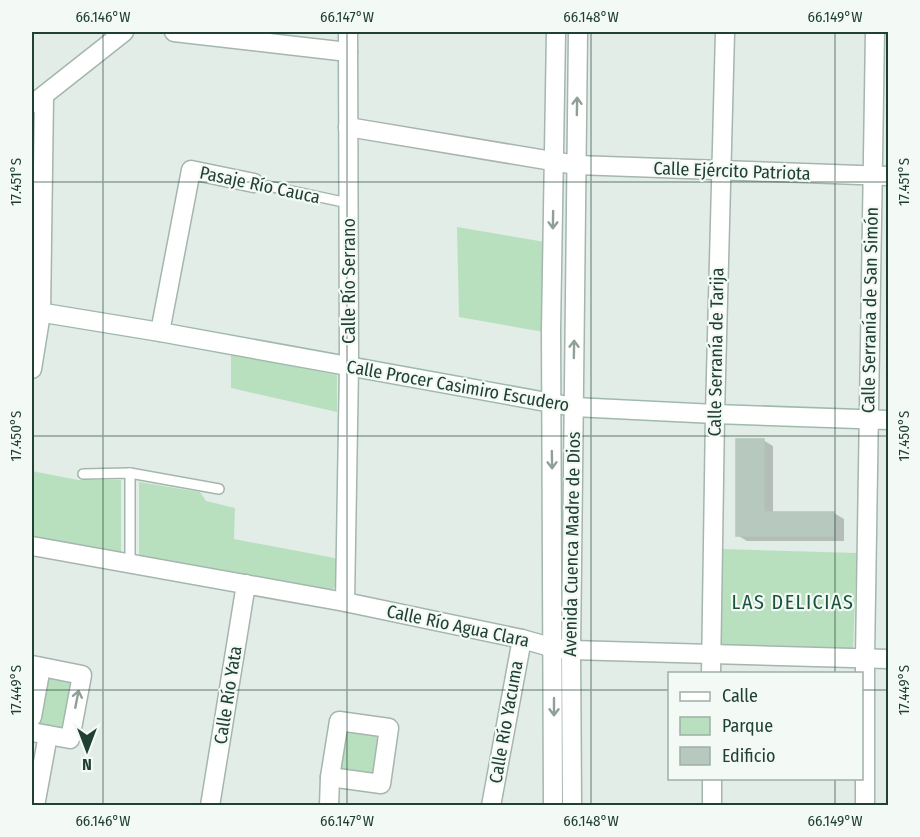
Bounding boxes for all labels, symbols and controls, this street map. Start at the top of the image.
text: 66.146°W [75,8,131,26]
text: 66.147°W [320,8,374,26]
text: 66.148°W [563,8,619,26]
text: 66.149°W [808,8,862,26]
one-way arrow [571,97,583,117]
street label: Calle Ejército Patriota [653,157,811,185]
text: 17.451°S [7,158,25,206]
text: 17.451°S [895,158,913,206]
street label: Pasaje Río Cauca [198,161,322,209]
street label: Calle Serranía de San Simón [857,207,883,413]
one-way arrow [547,210,558,230]
street label: Calle Río Serrano [338,218,360,344]
street label: Calle Serranía de Tarija [704,267,728,437]
one-way arrow [568,339,580,359]
street label: Calle Procer Casimiro Escudero [345,356,571,416]
text: 17.450°S [7,411,25,461]
text: 17.450°S [895,411,913,461]
street label: Avenida Cuenca Madre de Dios [559,431,585,657]
one-way arrow [546,450,558,470]
district label: LAS DELICIAS [732,590,854,614]
street label: Calle Río Agua Clara [385,600,532,652]
street label: Calle Río Yata [209,644,247,746]
street label: Calle Río Yacuma [484,659,528,785]
text: 17.449°S [7,665,25,715]
text: 17.449°S [895,665,913,715]
legend [668,672,863,780]
text: Calle [722,685,758,707]
one-way arrow [72,690,83,710]
one-way arrow [548,696,559,716]
text: Parque [722,715,773,737]
north arrow [57,720,117,780]
text: Edificio [722,745,775,767]
text: N [82,755,92,774]
text: 66.146°W [75,812,131,830]
text: 66.147°W [320,812,374,830]
text: 66.148°W [563,812,619,830]
text: 66.149°W [808,812,862,830]

